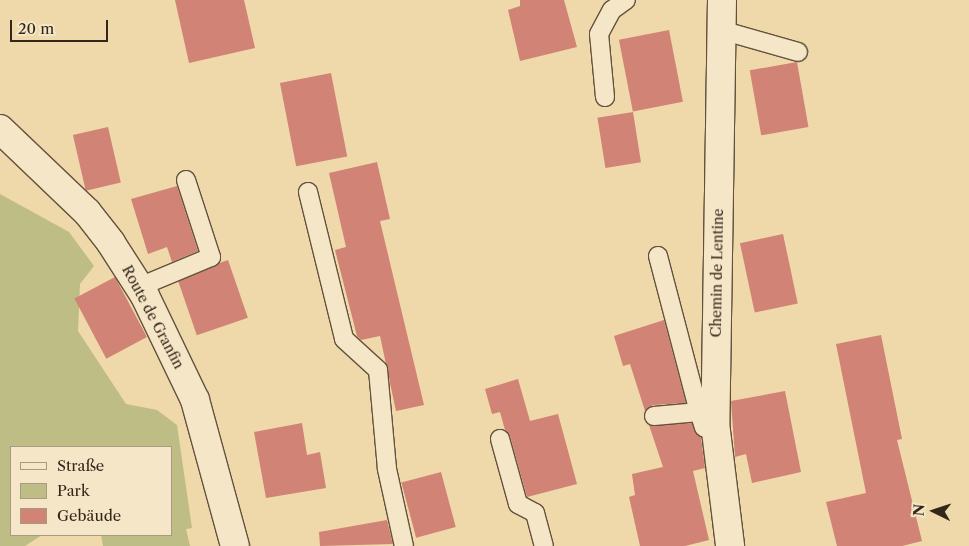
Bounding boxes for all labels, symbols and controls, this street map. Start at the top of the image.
scale bar [12,10,110,42]
text: 20 m [18,19,54,38]
street label: Chemin de Lentine [707,208,727,338]
street label: Route de Granfin [119,262,187,372]
legend [10,446,172,536]
text: Straße [57,456,104,475]
text: Park [57,481,90,500]
north arrow [909,486,959,536]
text: N [910,503,928,517]
text: Gebäude [57,506,121,525]

